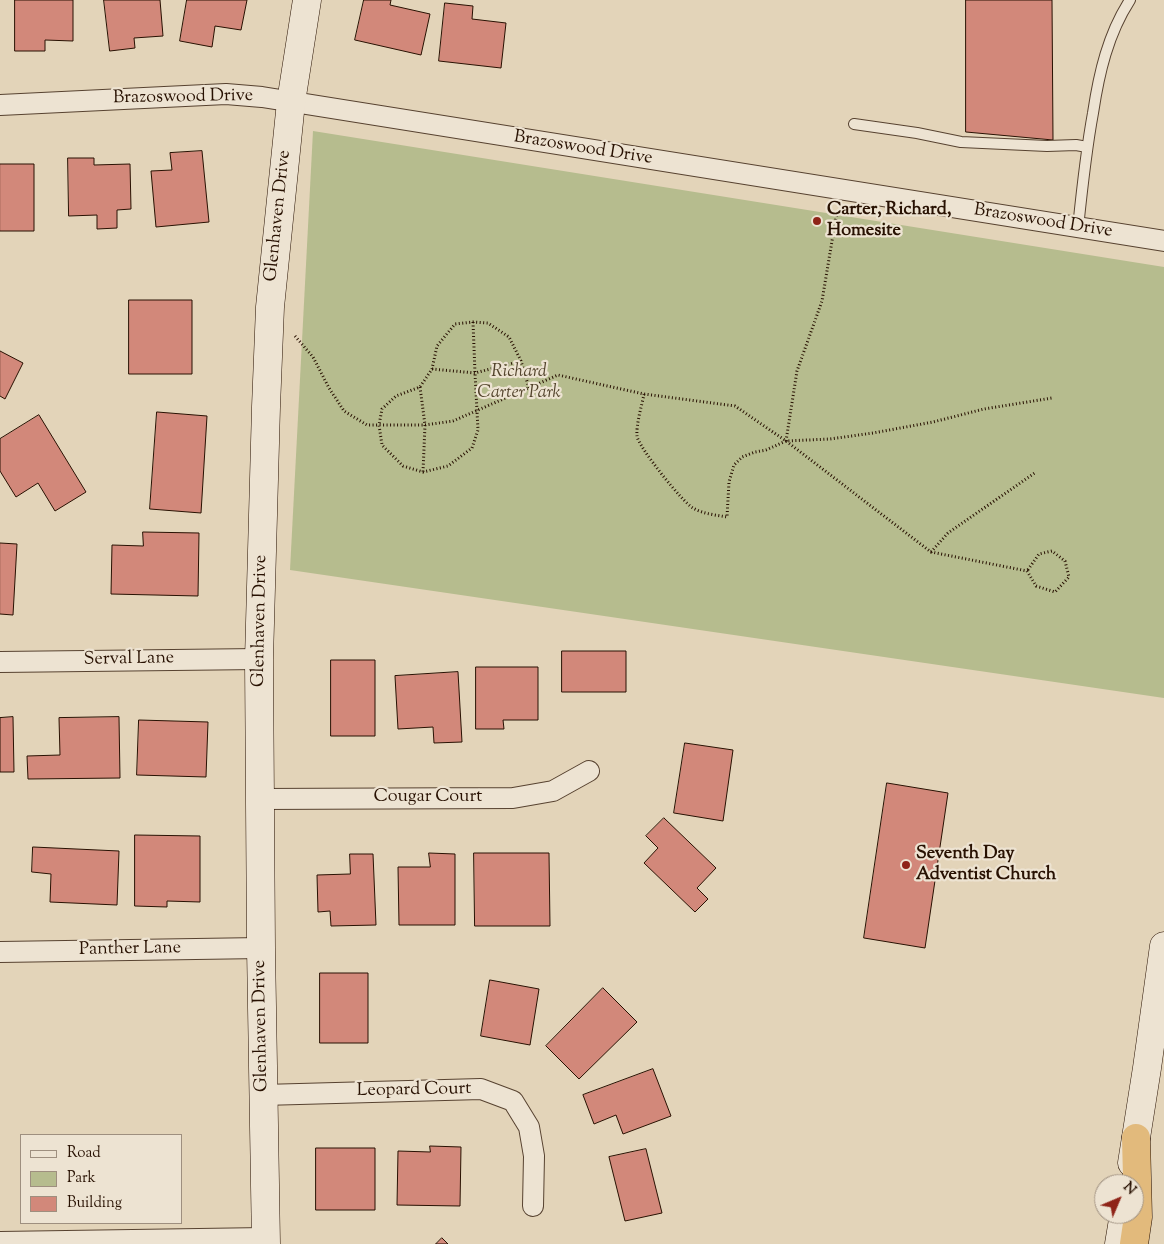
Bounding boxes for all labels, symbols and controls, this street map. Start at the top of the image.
street label: Brazoswood Drive [113,86,253,110]
street label: Brazoswood Drive [512,127,654,171]
street label: Glenhaven Drive [261,149,297,283]
place label: Carter, Richard, Homesite [827,200,952,242]
street label: Brazoswood Drive [972,200,1114,244]
marker: Carter, Richard, Homesite [811,215,823,227]
park label: Richard Carter Park [477,362,561,404]
street label: Glenhaven Drive [249,555,273,687]
street label: Serval Lane [84,648,174,672]
street label: Cougar Court [374,787,482,809]
place label: Seventh Day Adventist Church [916,844,1056,886]
marker: Seventh Day Adventist Church [900,859,912,871]
street label: Panther Lane [79,938,181,962]
street label: Glenhaven Drive [250,960,274,1092]
street label: Leopard Court [356,1079,472,1103]
legend [20,1134,182,1224]
text: Road [67,1143,101,1164]
text: Park [67,1168,96,1189]
north arrow [1094,1174,1144,1224]
text: N [1118,1178,1140,1200]
text: Building [67,1193,122,1214]

